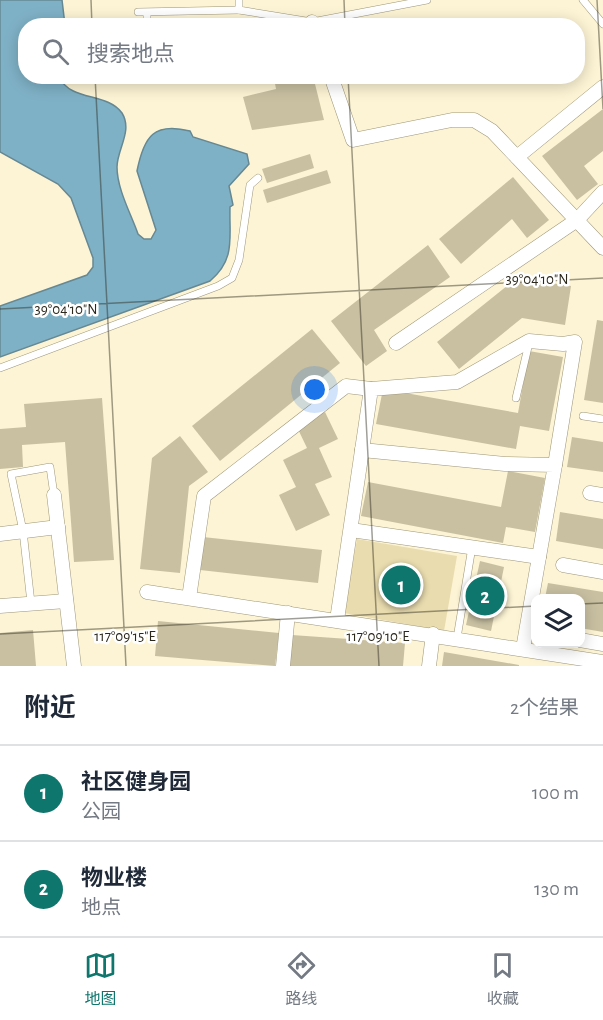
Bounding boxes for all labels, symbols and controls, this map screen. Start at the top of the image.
search box [18,18,585,84]
icon: search [39,35,72,68]
text: 搜索地点 [87,43,175,65]
text: 39°04'10"N [506,272,568,287]
text: 39°04'10"N [35,302,97,317]
your location [300,375,329,404]
pin: 1 [382,562,420,608]
pin: 2 [466,574,504,618]
map controls [531,594,585,648]
button: layers [531,594,585,648]
text: 117°09'15"E [94,629,156,644]
text: 117°09'10"E [347,629,409,644]
text: 附近 [24,695,76,721]
text: 2个结果 [510,698,579,718]
text: 社区健身园 [81,771,191,793]
text: 1 [40,783,47,803]
text: 100 m [532,783,579,803]
text: 公园 [81,802,121,822]
text: 物业楼 [81,867,147,889]
text: 2 [39,879,48,899]
text: 130 m [534,879,579,899]
text: 地点 [81,898,121,918]
tab: 地图 [84,949,117,1009]
tab: 路线 [285,949,318,1009]
tab: 收藏 [486,949,519,1009]

